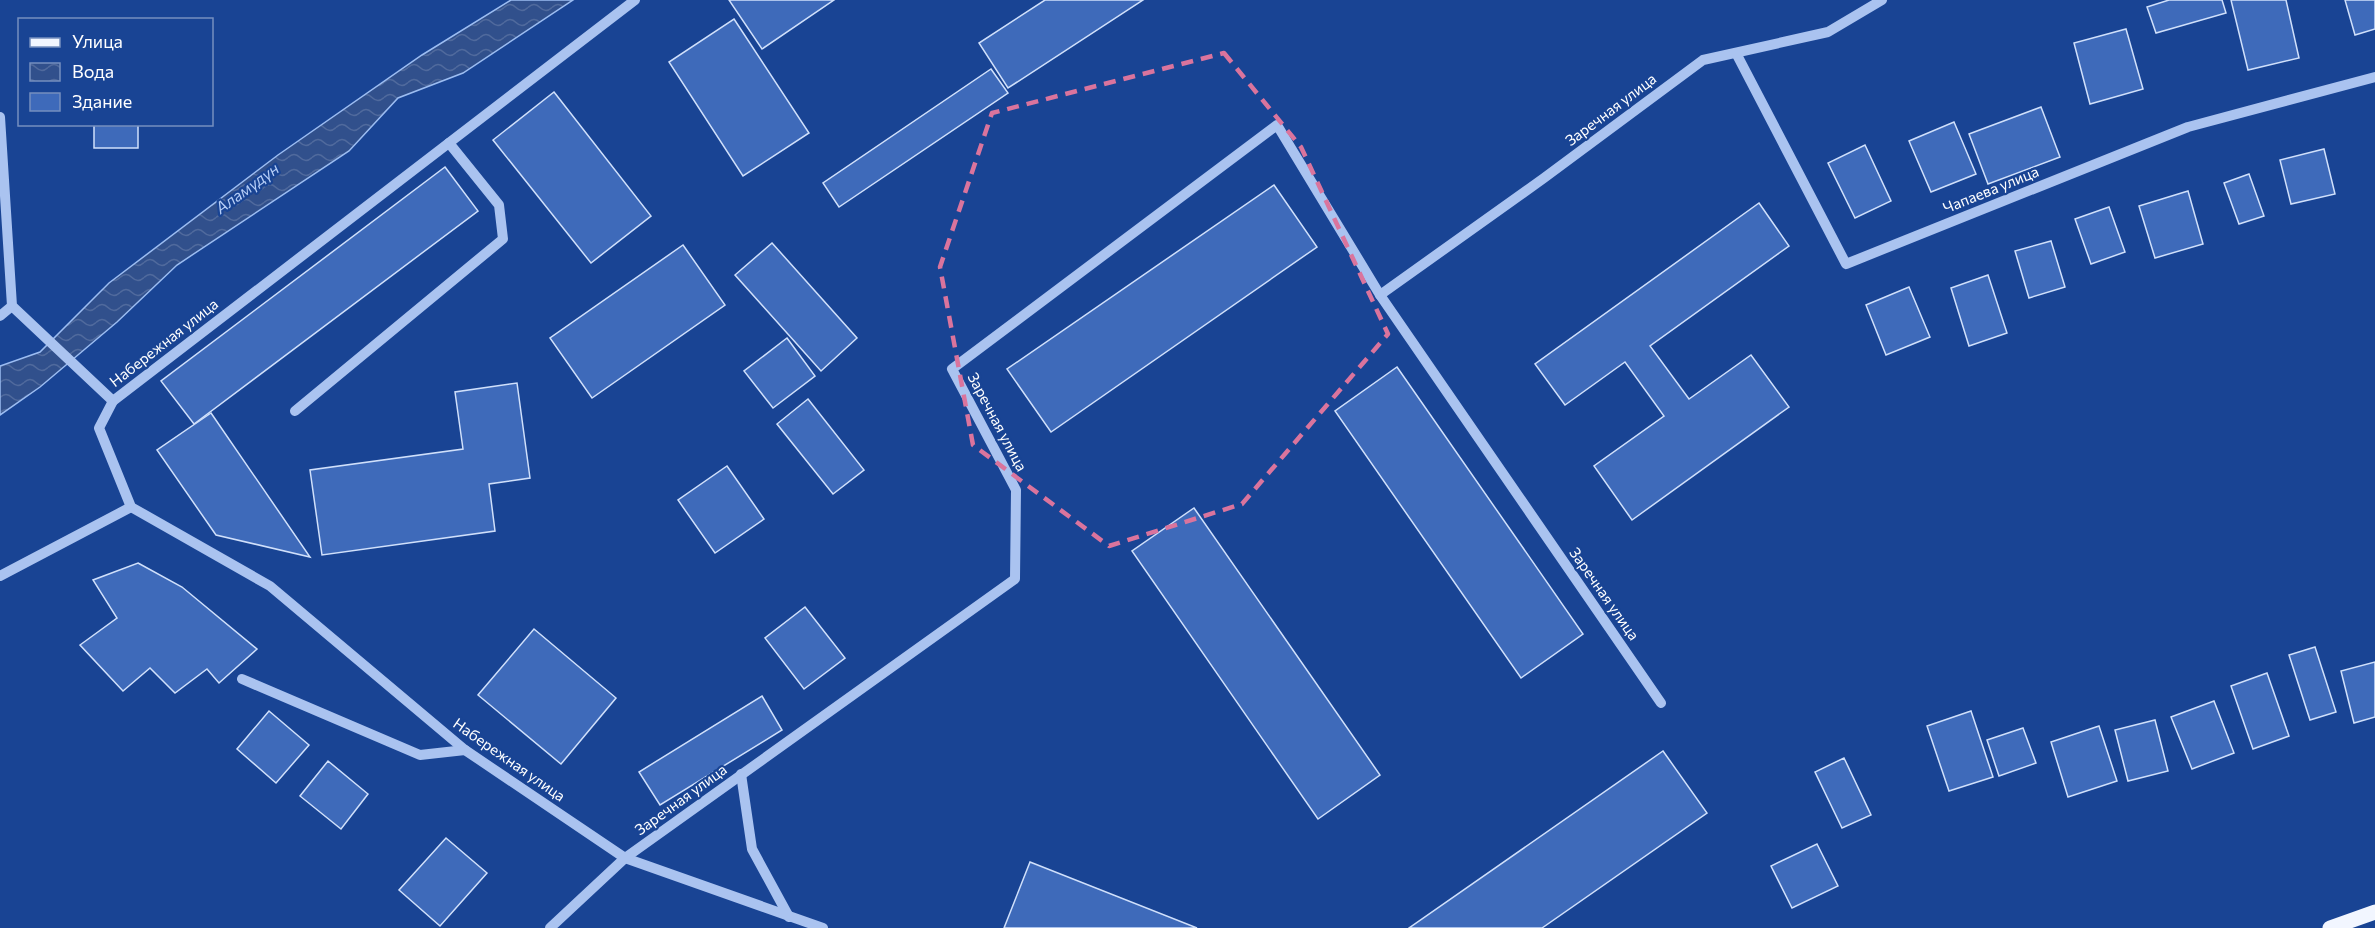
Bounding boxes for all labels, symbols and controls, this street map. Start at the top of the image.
legend [18,18,213,126]
text: Улица [72,30,123,52]
text: Вода [72,60,114,82]
street label: Заречная улица [1561,69,1659,149]
text: Здание [72,90,132,112]
water label: Аламүдүн [210,158,282,218]
street label: Чапаева улица [1940,162,2041,216]
street label: Набережная улица [106,294,221,390]
street label: Заречная улица [964,369,1031,474]
street label: Заречная улица [1566,544,1643,643]
street label: Набережная улица [450,714,569,805]
street label: Заречная улица [631,760,730,839]

